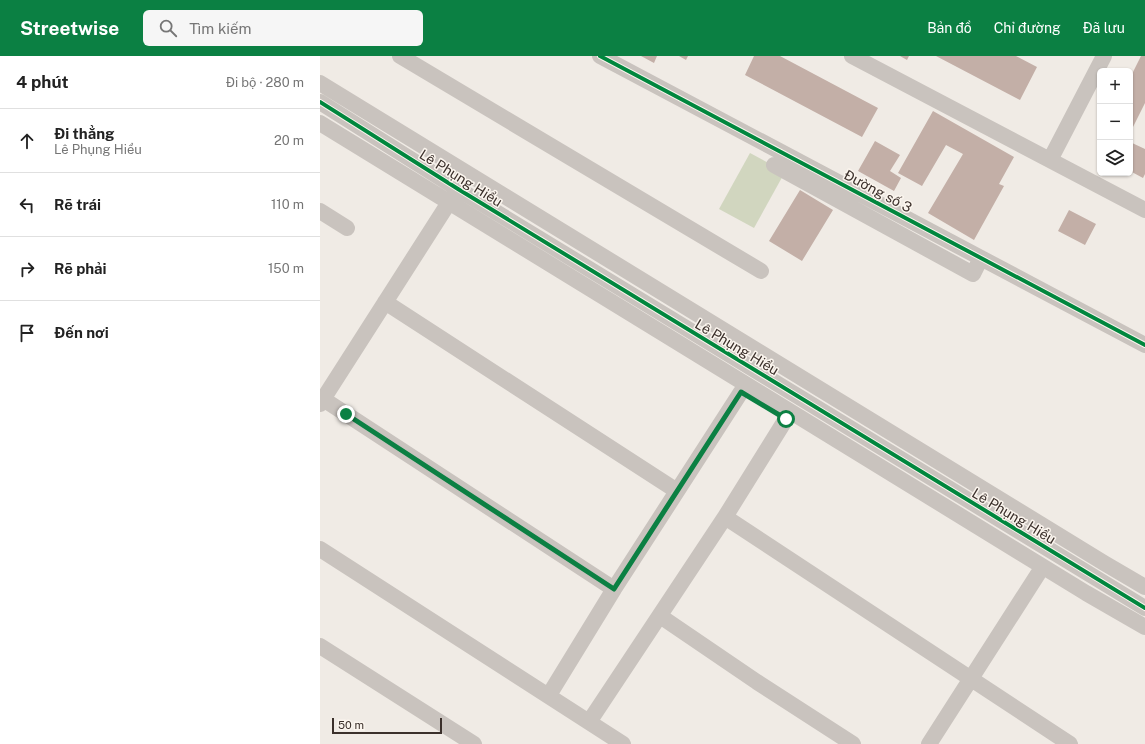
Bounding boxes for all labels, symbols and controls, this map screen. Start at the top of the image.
search box [143,10,423,46]
text: Streetwise [20,17,119,39]
icon: search [157,17,179,39]
text: Tìm kiếm [189,20,252,37]
text: Bản đồ [927,20,972,36]
text: Chỉ đường [994,20,1061,36]
text: Đã lưu [1083,20,1125,36]
map controls [1097,68,1133,176]
button: + [1097,68,1133,104]
text: 4 phút [16,72,69,92]
text: Đi bộ · 280 m [226,75,304,90]
button: − [1097,104,1133,140]
text: Đi thẳng [54,125,115,142]
icon: ahead [16,130,38,152]
text: 20 m [274,133,304,148]
button: layers [1097,140,1133,176]
text: Lê Phụng Hiểu [54,142,142,157]
street label: Lê Phụng Hiểu [417,146,505,210]
street label: Đường số 3 [841,166,915,216]
icon: left [16,194,38,216]
text: Rẽ trái [54,196,101,213]
text: 110 m [271,197,304,212]
icon: right [16,258,38,280]
text: Rẽ phải [54,260,107,277]
text: 150 m [268,261,304,276]
street label: Lê Phụng Hiểu [692,316,782,378]
icon: arrive [16,322,38,344]
text: Đến nơi [54,324,109,341]
route end [337,405,355,423]
route start [777,410,795,428]
street label: Lê Phụng Hiểu [969,485,1059,547]
scale bar [332,716,442,735]
text: 50 m [338,719,364,731]

